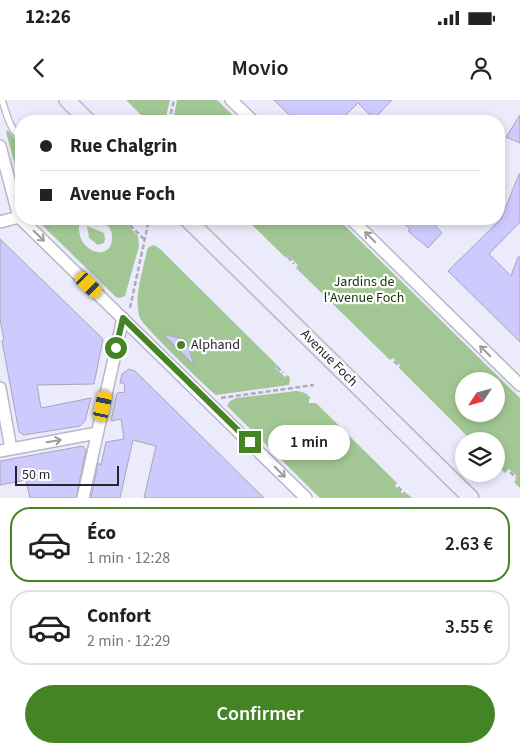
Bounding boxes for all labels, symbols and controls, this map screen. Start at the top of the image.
text: 12:26 [25,4,71,31]
text: Movio [231,52,289,84]
icon: back [25,54,53,82]
icon: person [467,54,495,82]
text: Rue Chalgrin [70,133,177,160]
text: Avenue Foch [70,181,175,208]
one-way arrow [33,230,45,243]
one-way arrow [363,231,376,243]
car [72,269,105,301]
park label: Jardins de l'Avenue Foch [324,272,404,308]
street label: Avenue Foch [296,325,362,391]
place label: Alphand [191,335,240,355]
route start [105,337,127,359]
marker: Alphand [175,339,187,351]
one-way arrow [479,345,492,357]
north arrow [455,372,505,422]
map controls [455,372,505,482]
car [92,390,113,422]
callout: 1 min [268,424,350,460]
route end [239,431,261,453]
text: 1 min [290,431,328,453]
button: layers [455,432,505,482]
one-way arrow [46,435,62,445]
scale bar [15,463,119,486]
text: 50 m [22,465,50,485]
one-way arrow [274,466,286,478]
text: Éco [87,520,116,547]
icon: car [27,522,72,567]
text: 2.63 € [445,531,493,558]
text: 1 min · 12:28 [87,547,170,569]
text: Confort [87,603,151,630]
icon: car [27,605,72,650]
text: 3.55 € [445,614,493,641]
text: 2 min · 12:29 [87,630,170,652]
button: Confirmer [25,685,495,743]

